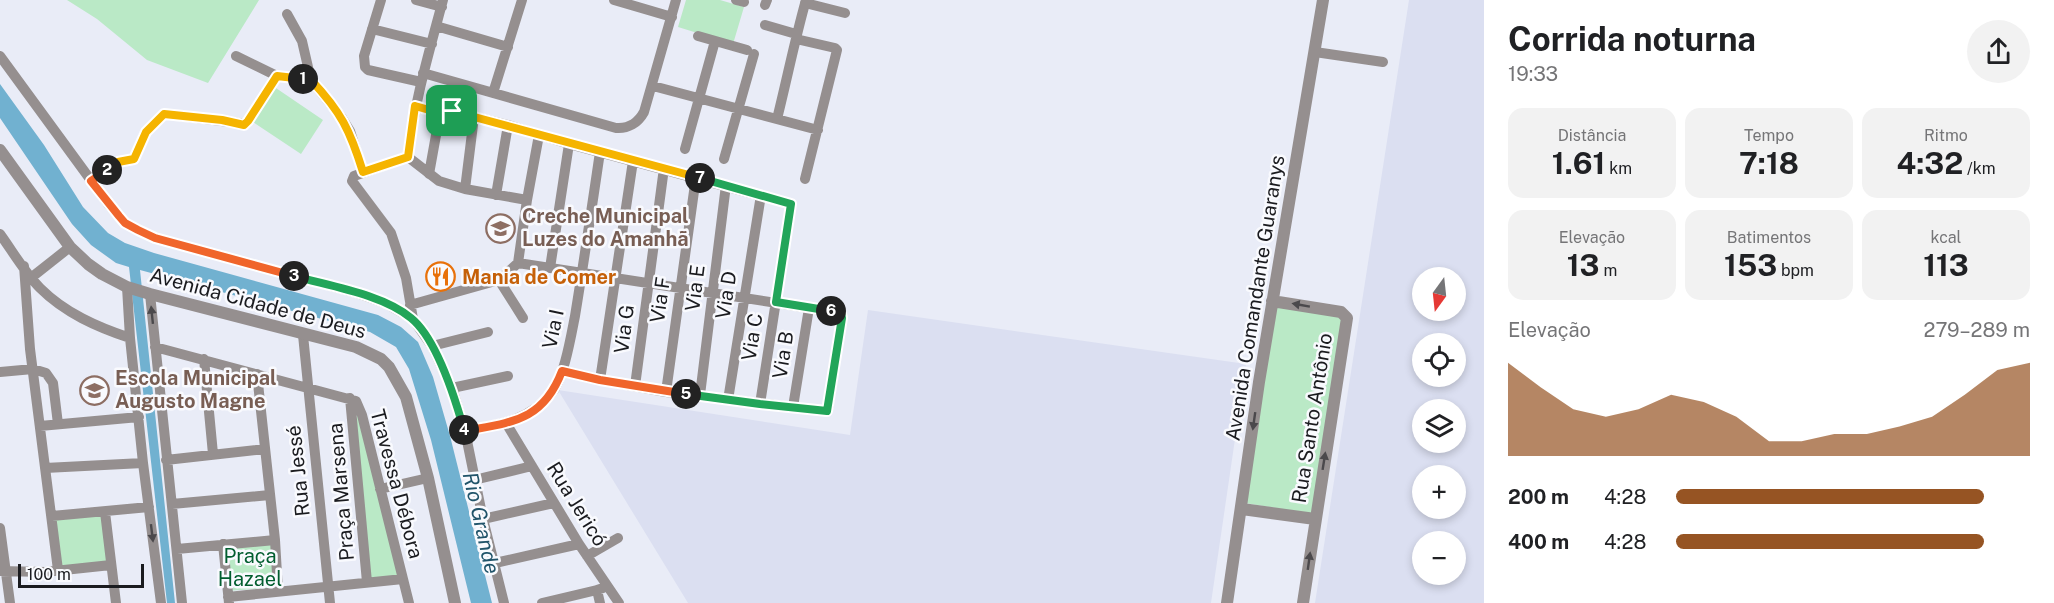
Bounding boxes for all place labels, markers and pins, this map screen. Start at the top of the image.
pin: 1 [288,64,318,94]
pin [426,85,477,136]
pin: 2 [92,155,122,185]
pin: 7 [685,163,715,193]
place label: Creche Municipal Luzes do Amanhã [522,204,689,251]
school or university icon: Creche Municipal Luzes do Amanhã [485,212,517,244]
pin: 3 [279,261,309,291]
restaurant icon: Mania de Comer [425,261,457,293]
place label: Mania de Comer [462,265,616,289]
pin: 6 [816,296,846,326]
place label: Escola Municipal Augusto Magne [115,366,277,413]
school or university icon: Escola Municipal Augusto Magne [78,374,110,406]
pin: 5 [671,379,701,409]
pin: 4 [449,415,479,445]

